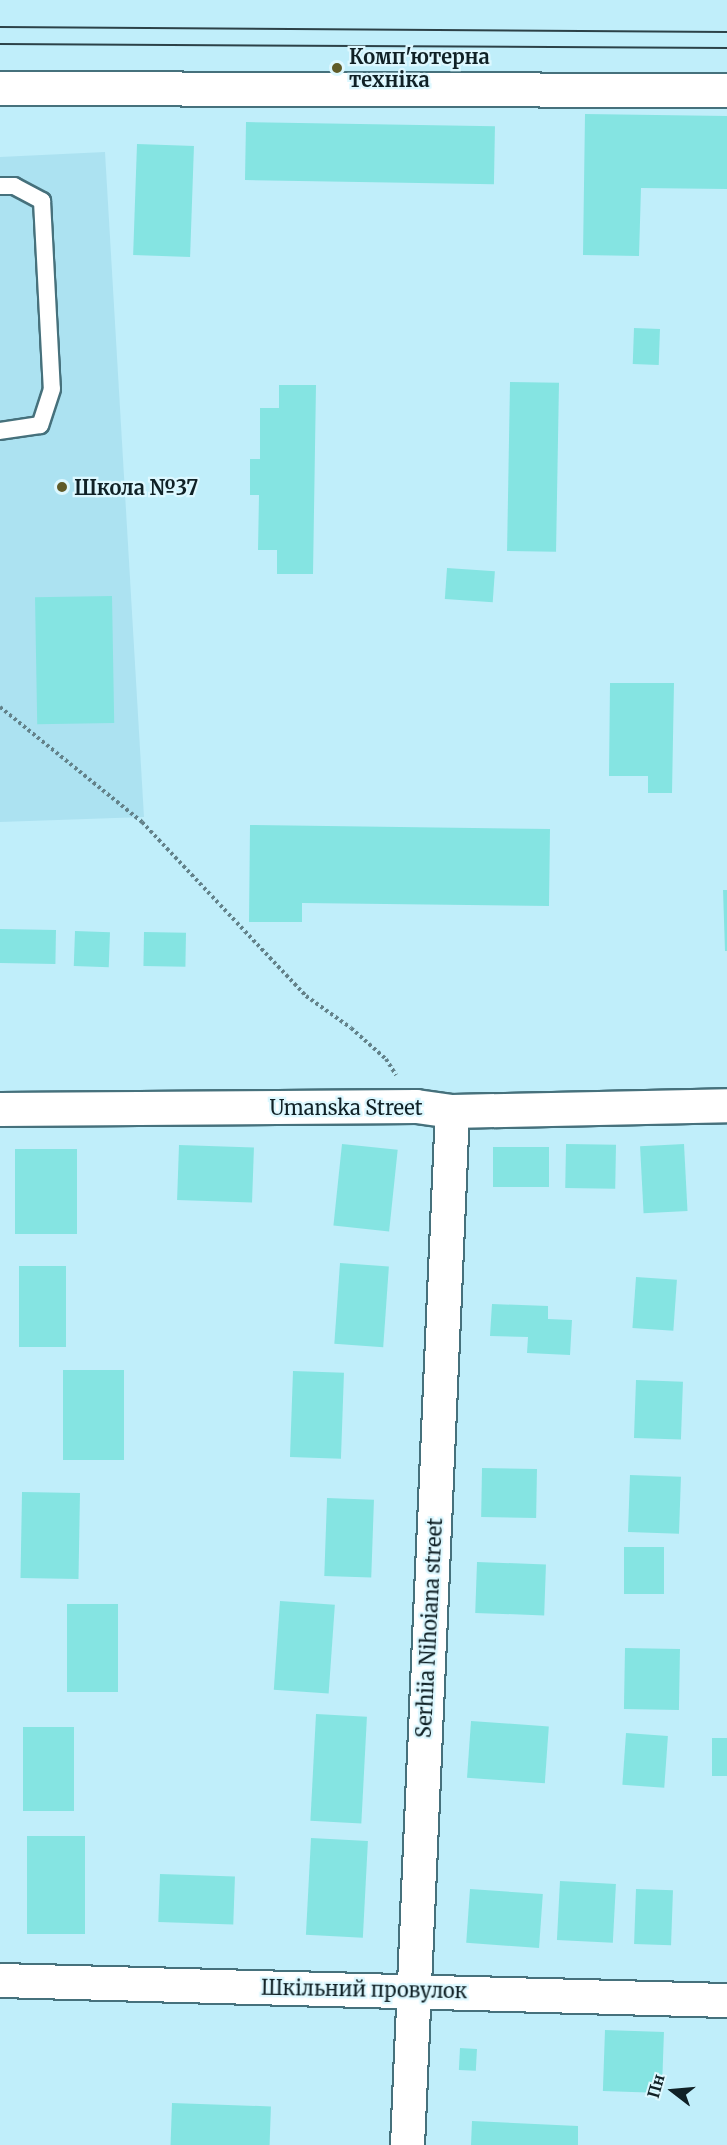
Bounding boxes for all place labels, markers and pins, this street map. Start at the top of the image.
place label: Комп'ютерна техніка [349,45,490,92]
marker: Комп'ютерна техніка [330,61,344,75]
place label: Школа №37 [74,475,198,499]
marker: Школа №37 [55,480,69,494]

